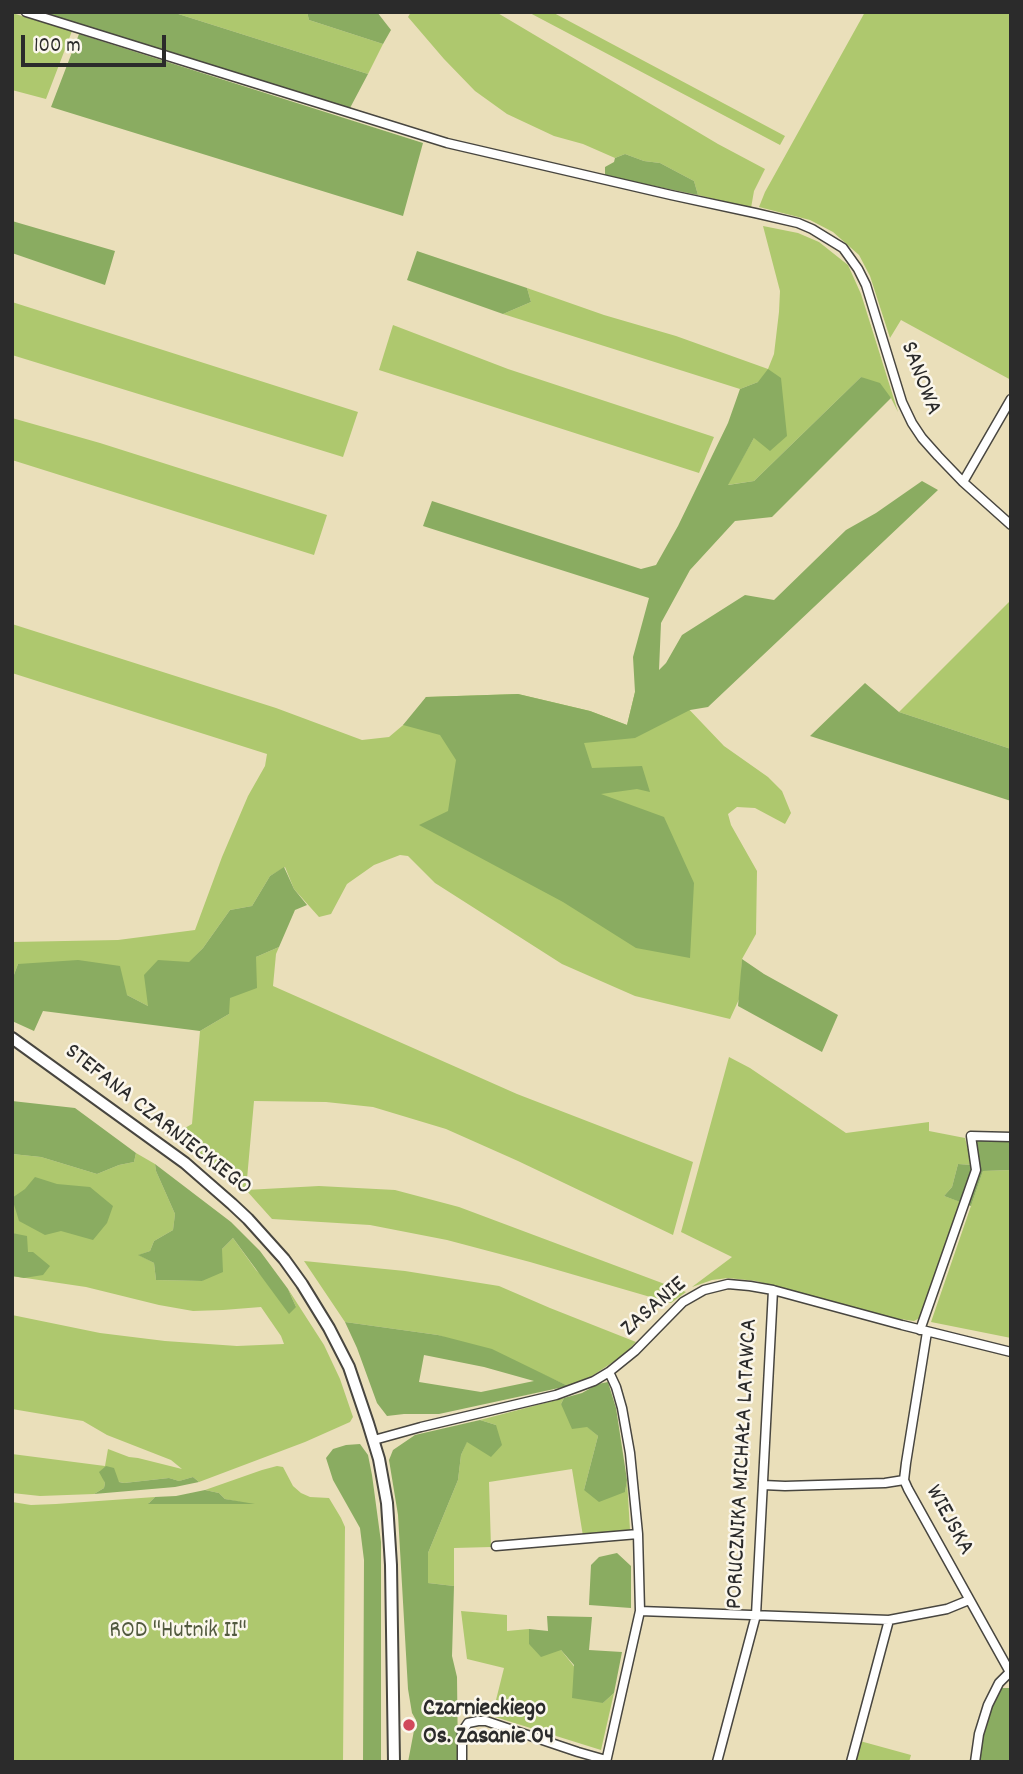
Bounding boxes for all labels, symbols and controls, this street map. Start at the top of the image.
scale bar [24,21,170,65]
text: 100 m [34,32,81,62]
street label: SANOWA [892,338,946,420]
street label: STEFANA CZARNIECKIEGO [58,1039,256,1203]
street label: ZASANIE [616,1272,694,1344]
street label: PORUCZNIKA MICHAŁA LATAWCA [722,1318,766,1610]
street label: WIEJSKA [917,1481,979,1561]
park label: ROD "Hutnik II" [109,1619,247,1647]
place label: Czarnieckiego Os. Zasanie 04 [423,1697,554,1753]
marker: Czarnieckiego Os. Zasanie 04 [401,1717,417,1733]

